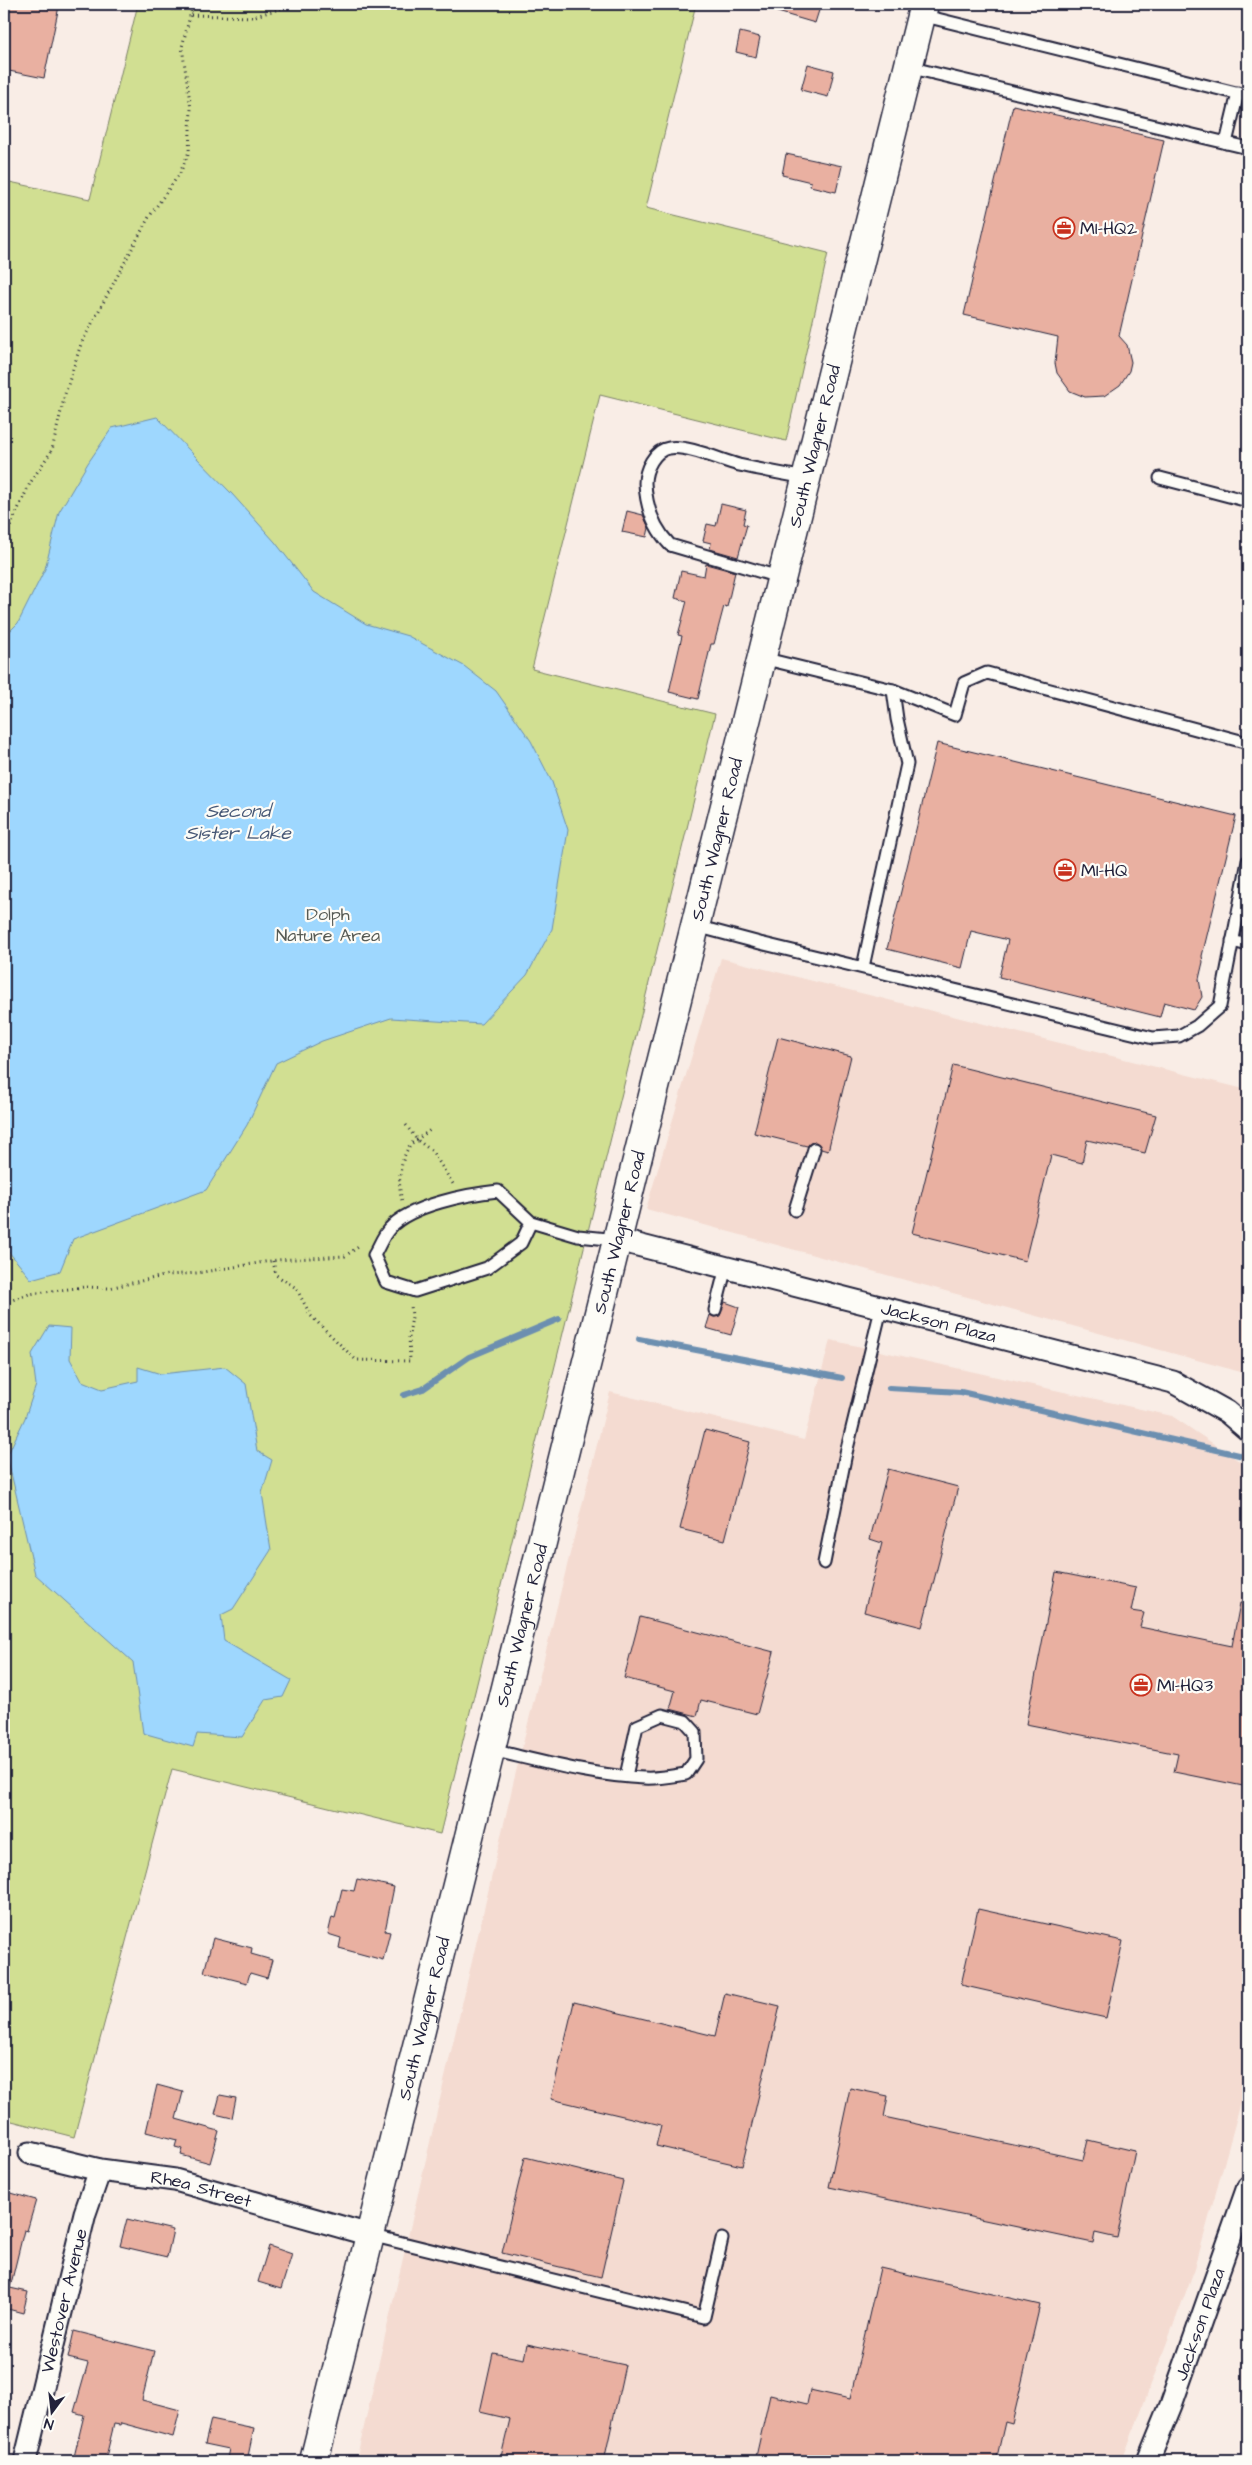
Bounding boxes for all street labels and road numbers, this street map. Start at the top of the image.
street label: South Wagner Road [782,362,846,530]
street label: South Wagner Road [684,755,749,923]
street label: South Wagner Road [587,1148,651,1316]
street label: Jackson Plaza [878,1295,999,1349]
street label: South Wagner Road [489,1541,554,1709]
street label: South Wagner Road [392,1934,456,2102]
street label: Rhea Street [149,2164,255,2214]
street label: Westover Avenue [34,2226,93,2375]
street label: Jackson Plaza [1168,2265,1231,2384]

